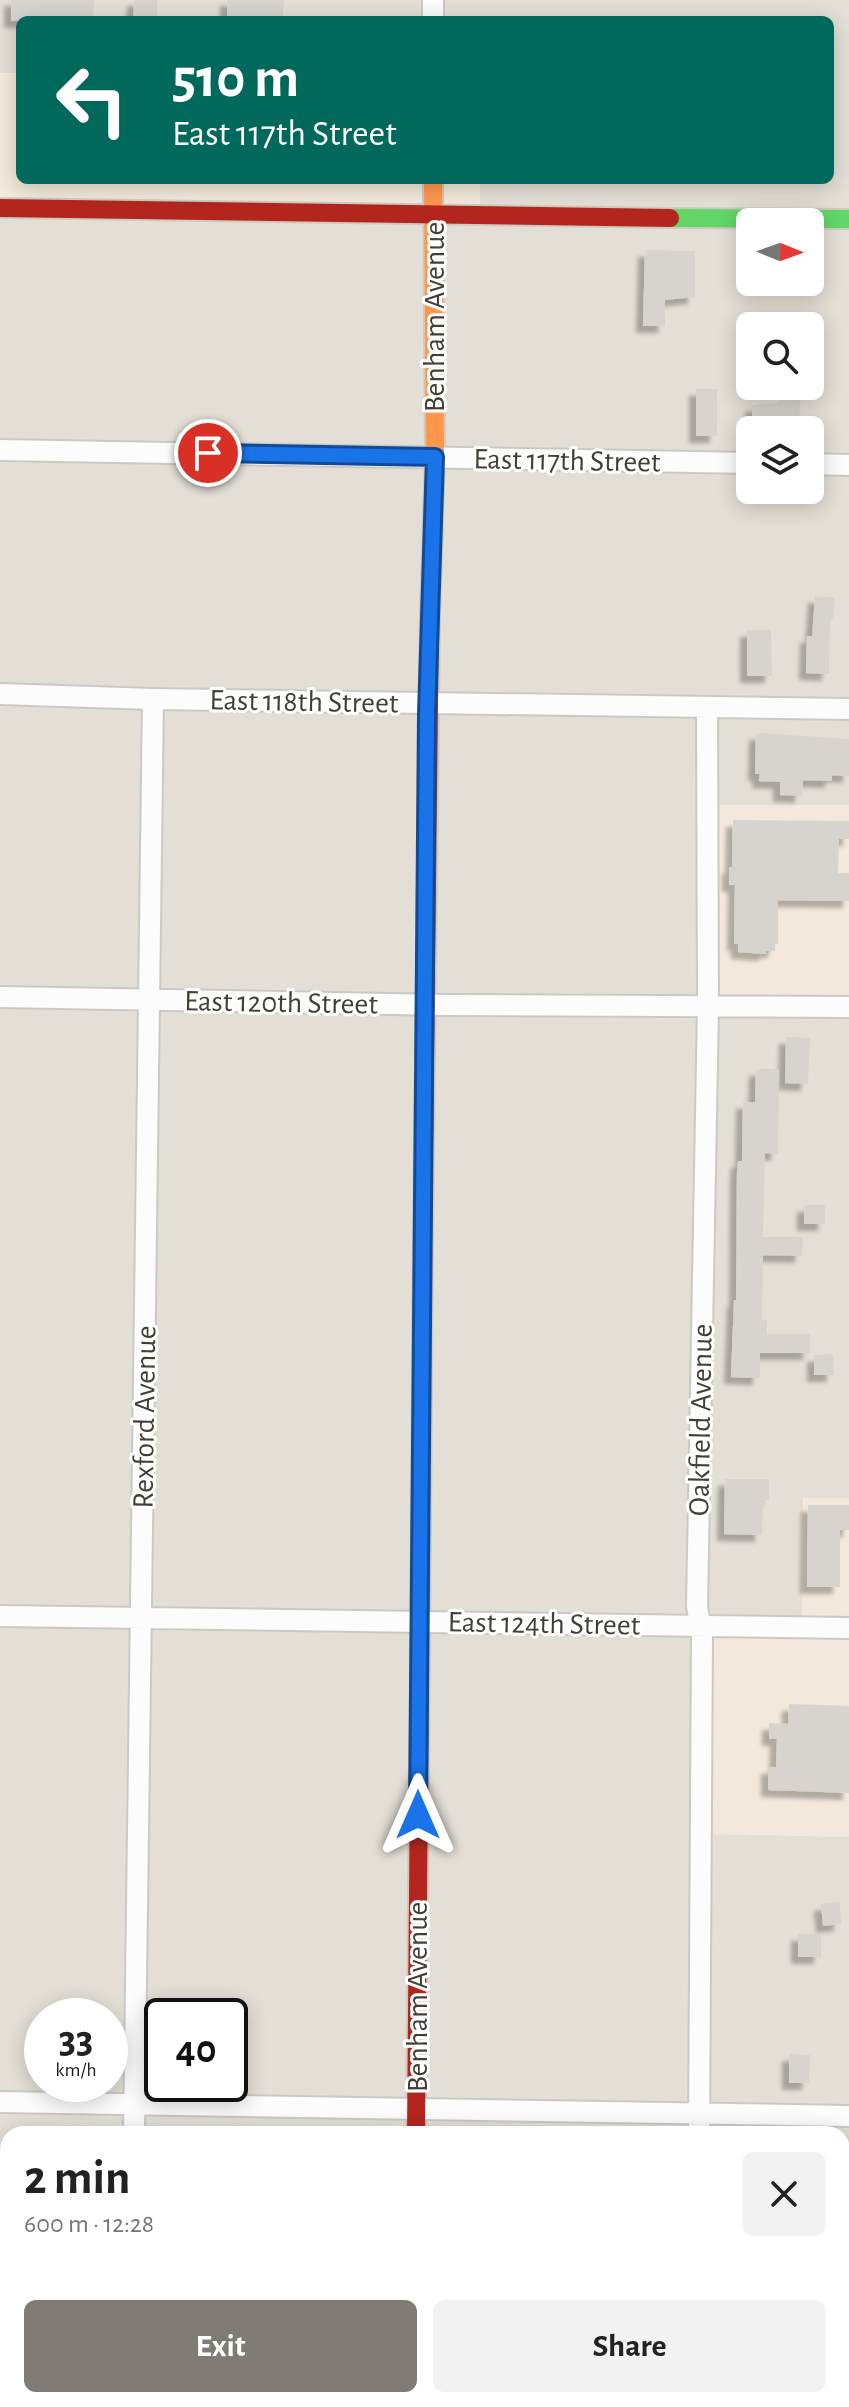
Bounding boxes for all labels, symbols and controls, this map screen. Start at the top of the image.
icon: left [40,48,144,152]
text: 510 m [172,51,299,107]
text: East 117th Street [172,116,397,152]
north arrow [736,208,824,296]
map controls [736,208,824,504]
street label: Benham Avenue [420,222,450,412]
button: search [736,312,824,400]
button: layers [736,416,824,504]
pin [174,419,242,487]
icon: arrive [186,431,230,475]
street label: East 117th Street [473,444,661,478]
street label: East 118th Street [209,685,399,719]
street label: East 120th Street [184,986,379,1020]
street label: Oakfield Avenue [684,1324,718,1516]
street label: Rexford Avenue [128,1325,162,1509]
street label: East 124th Street [447,1607,641,1641]
position arrow [376,1773,460,1857]
street label: Benham Avenue [403,1902,433,2092]
speed limit sign: 40 [144,1998,248,2102]
text: 33 [59,2020,93,2060]
text: km/h [55,2060,97,2080]
button: close [742,2152,826,2236]
text: 2 min [24,2155,131,2203]
text: 600 m · 12:28 [24,2211,154,2237]
button: Exit [24,2300,417,2392]
button: Share [433,2300,826,2392]

